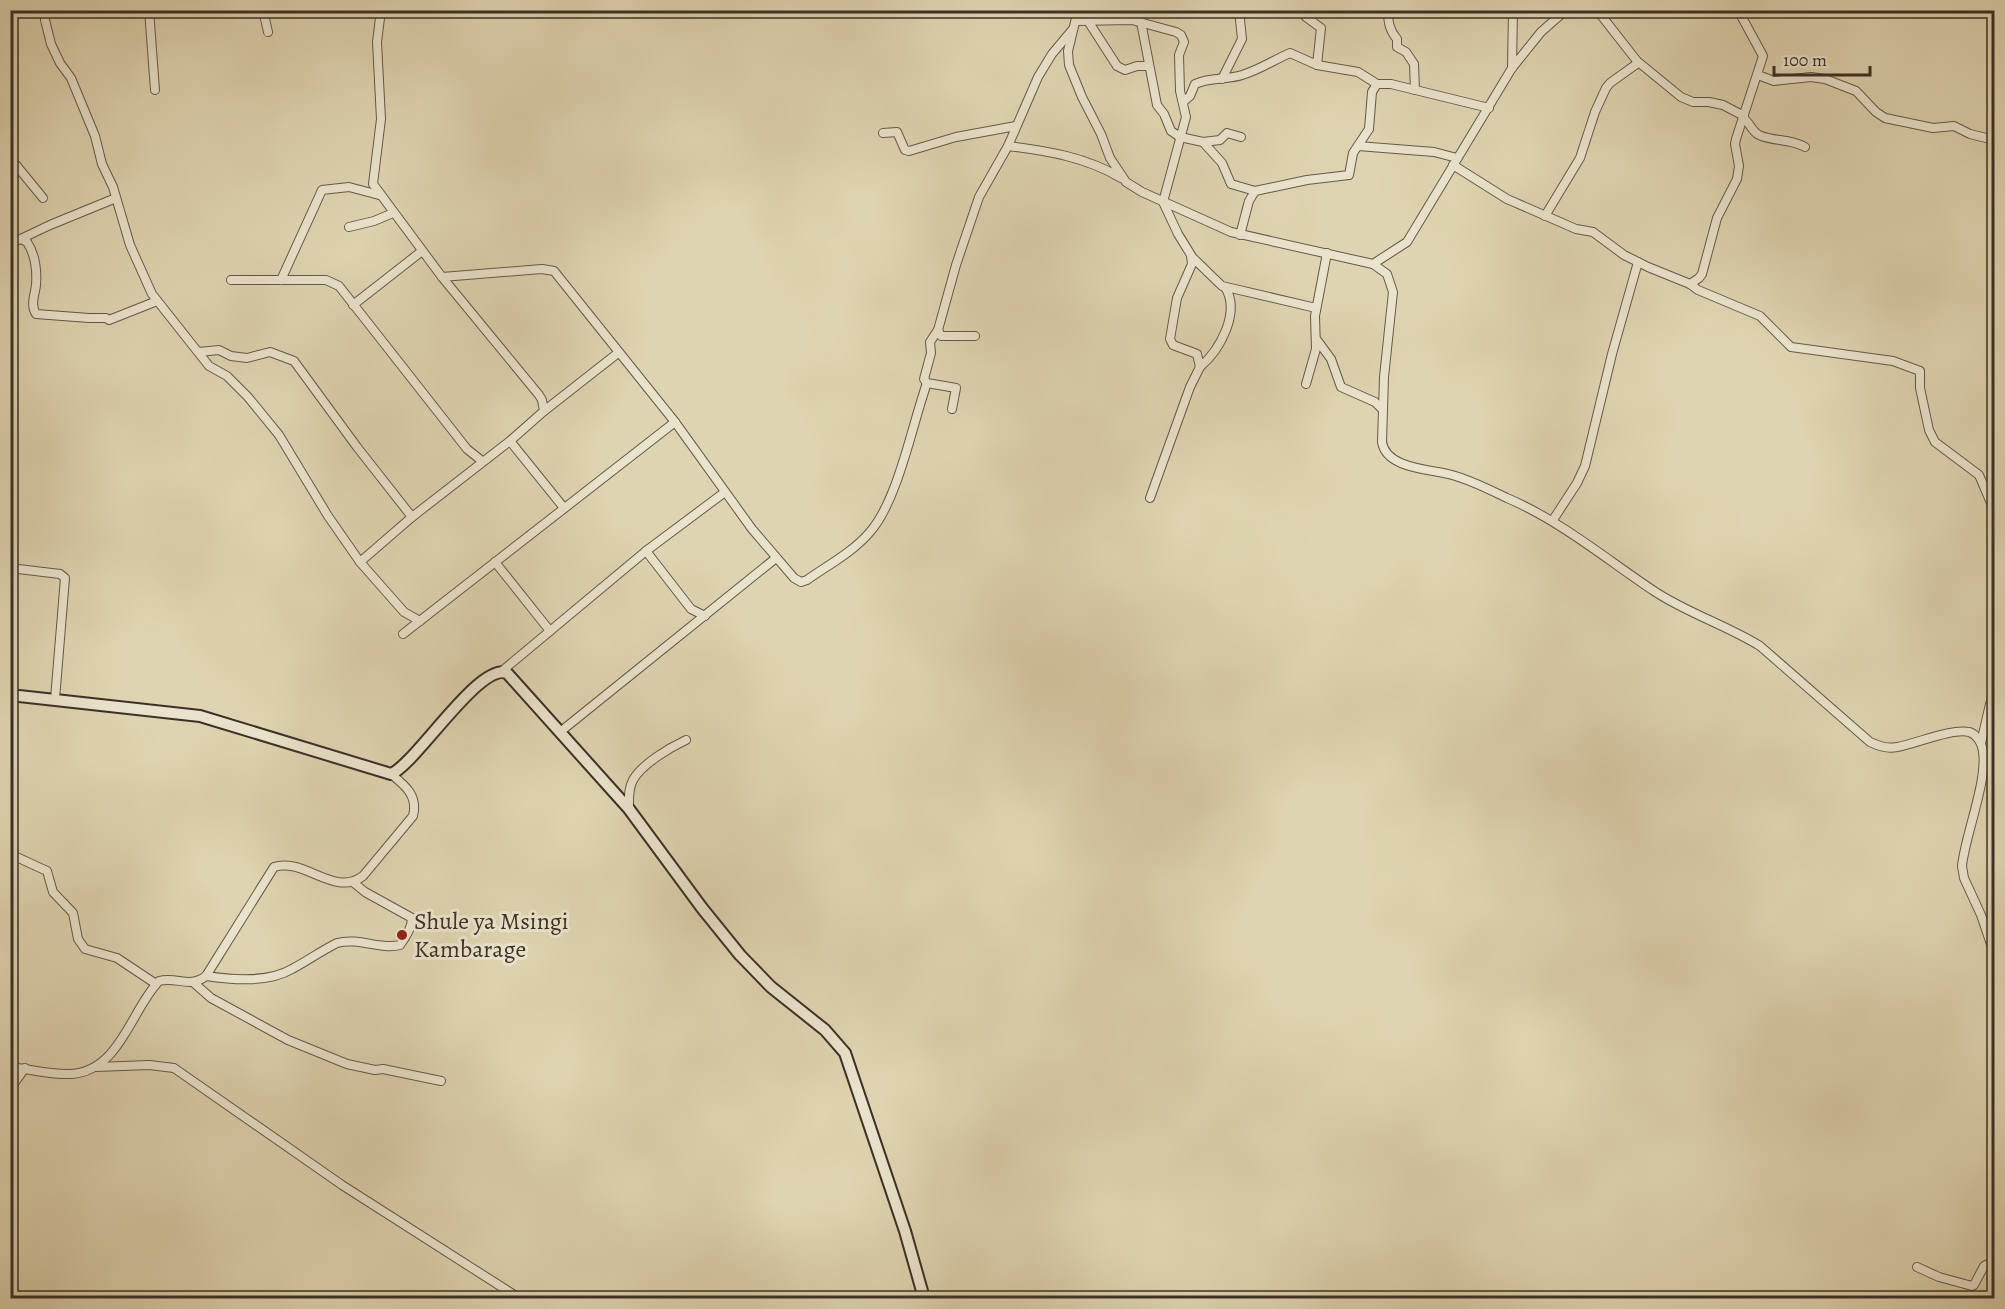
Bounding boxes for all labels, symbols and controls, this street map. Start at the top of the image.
scale bar [1774,39,1870,77]
text: 100 m [1783,48,1827,72]
place label: Shule ya Msingi Kambarage [414,905,569,965]
marker: Shule ya Msingi Kambarage [395,928,409,942]

